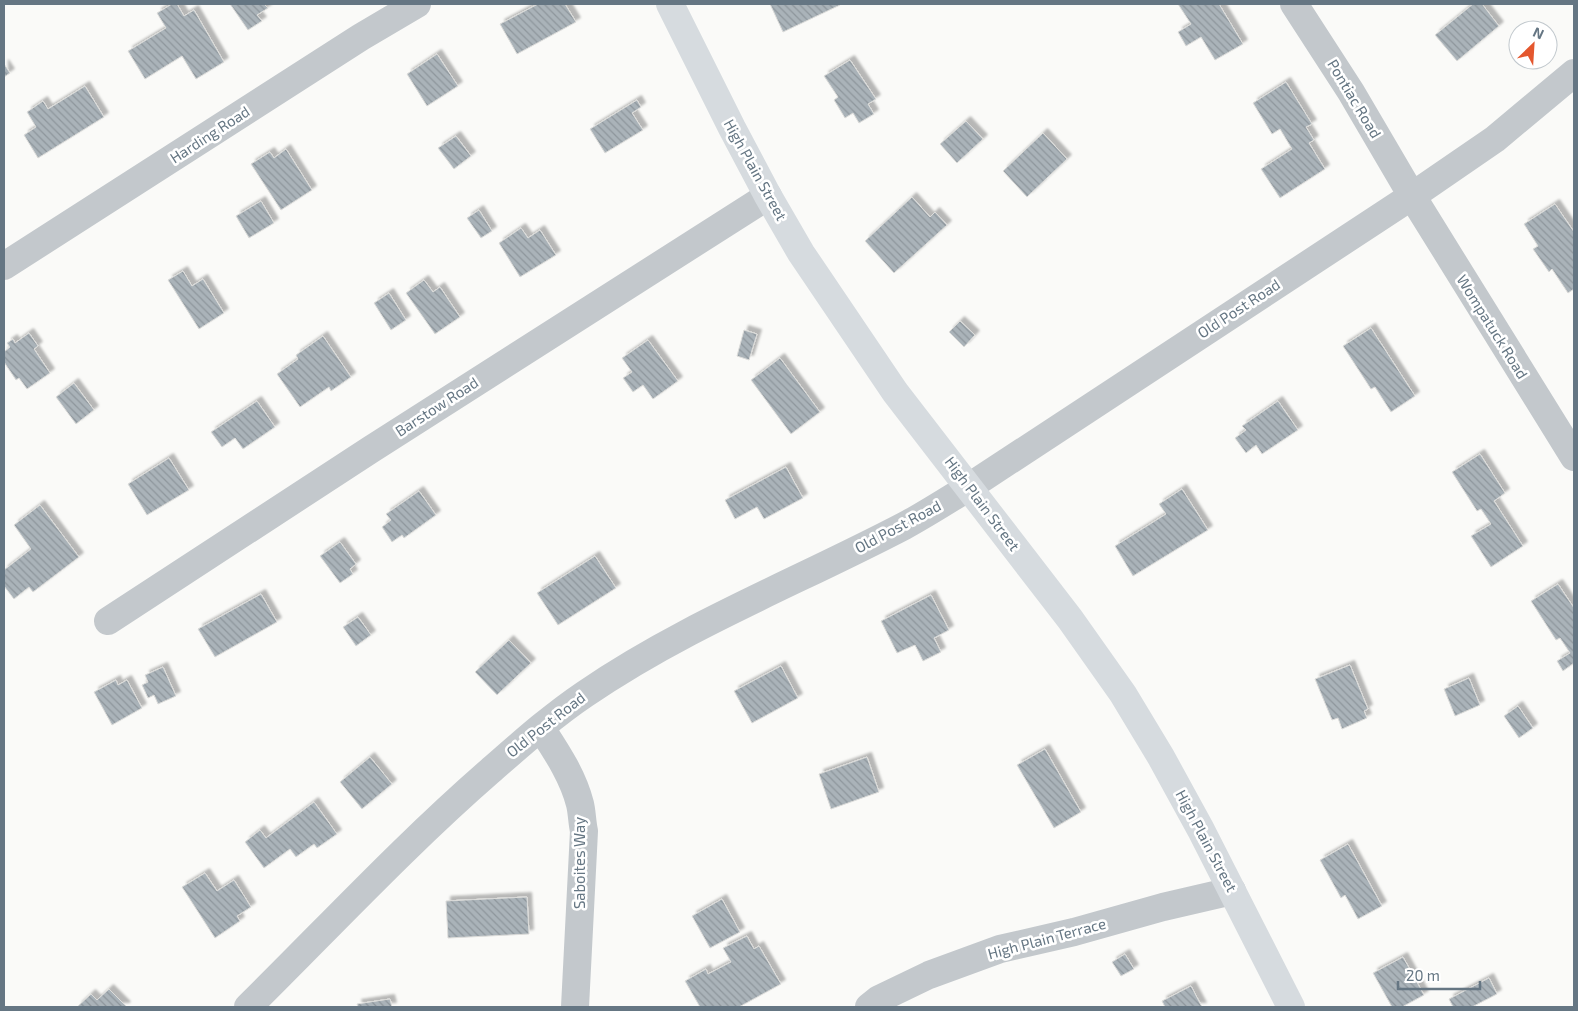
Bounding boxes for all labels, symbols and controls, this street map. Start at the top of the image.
north arrow [1508,20,1558,70]
text: N [1531,23,1547,43]
street label: Pontiac Road [1324,56,1385,141]
street label: Harding Road [166,102,253,167]
street label: High Plain Street [721,116,791,224]
street label: Wompatuck Road [1454,271,1532,382]
street label: Old Post Road [1194,275,1283,342]
street label: Barstow Road [392,373,481,440]
street label: High Plain Street [942,453,1024,554]
street label: Old Post Road [851,496,944,556]
street label: Old Post Road [502,688,588,761]
street label: High Plain Street [1172,786,1242,895]
street label: Saboites Way [570,817,588,909]
street label: High Plain Terrace [986,914,1108,962]
scale bar [1398,958,1480,990]
text: 20 m [1406,966,1440,984]

